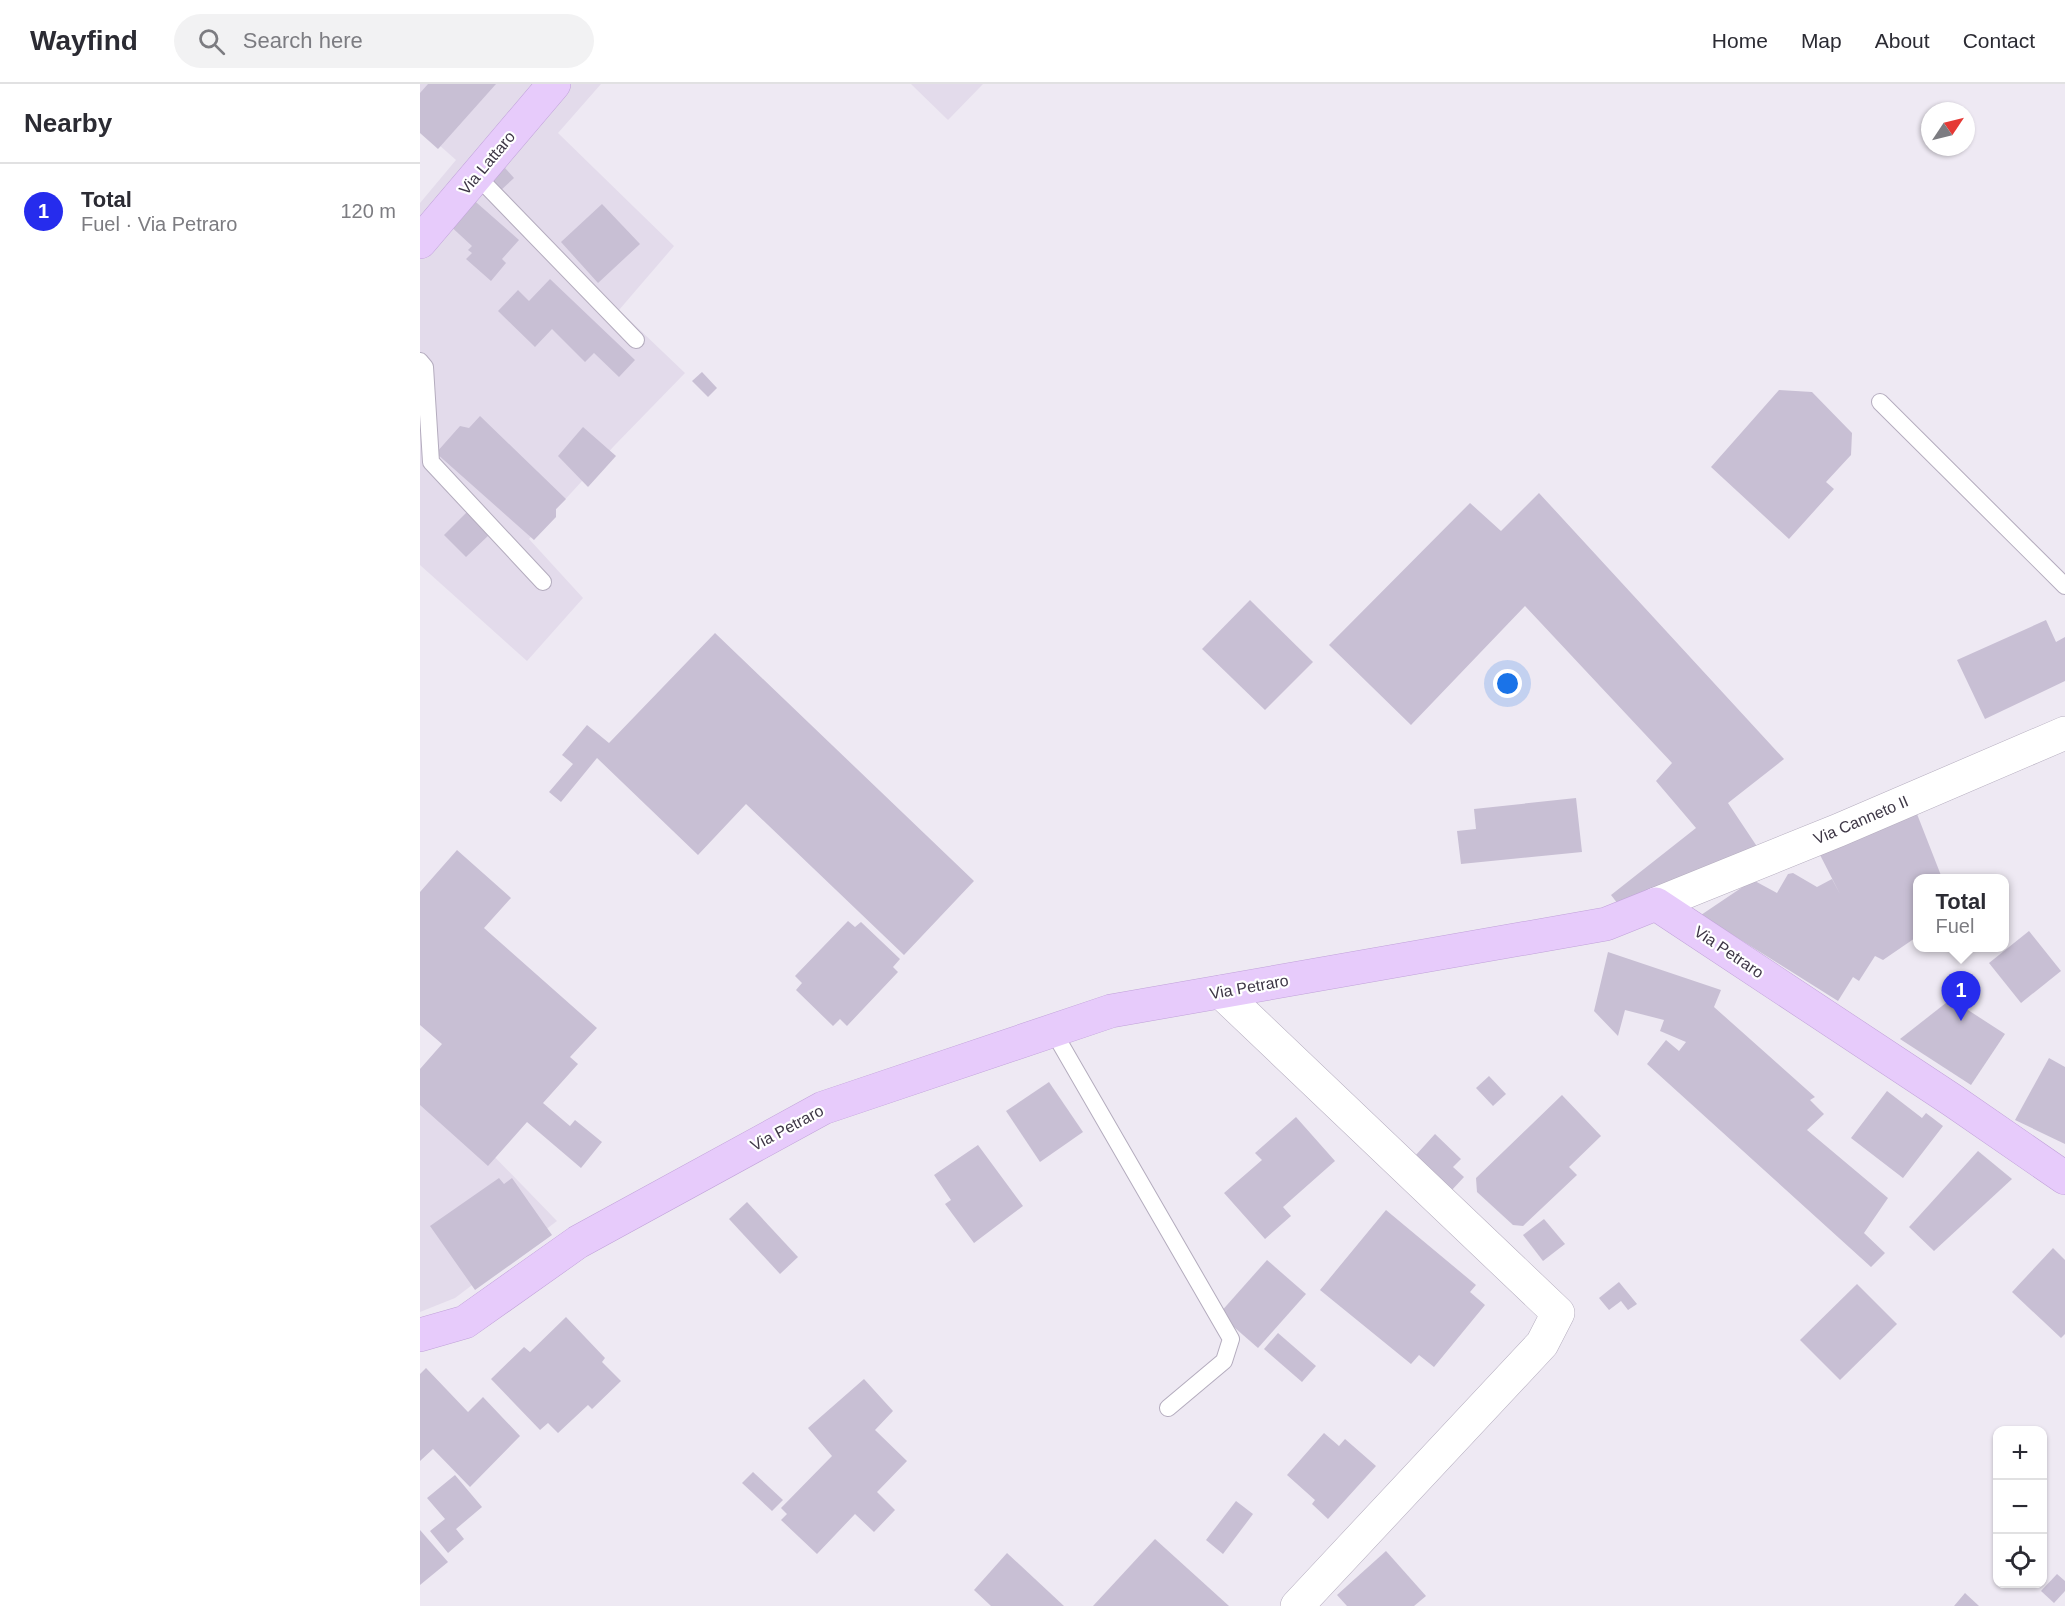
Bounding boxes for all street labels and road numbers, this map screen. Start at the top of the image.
street label: Via Lattaro [456,128,518,198]
street label: Via Canneto II [1811,792,1911,848]
street label: Via Petraro [1691,923,1767,981]
street label: Via Petraro [1208,972,1290,1002]
street label: Via Petraro [748,1102,826,1154]

